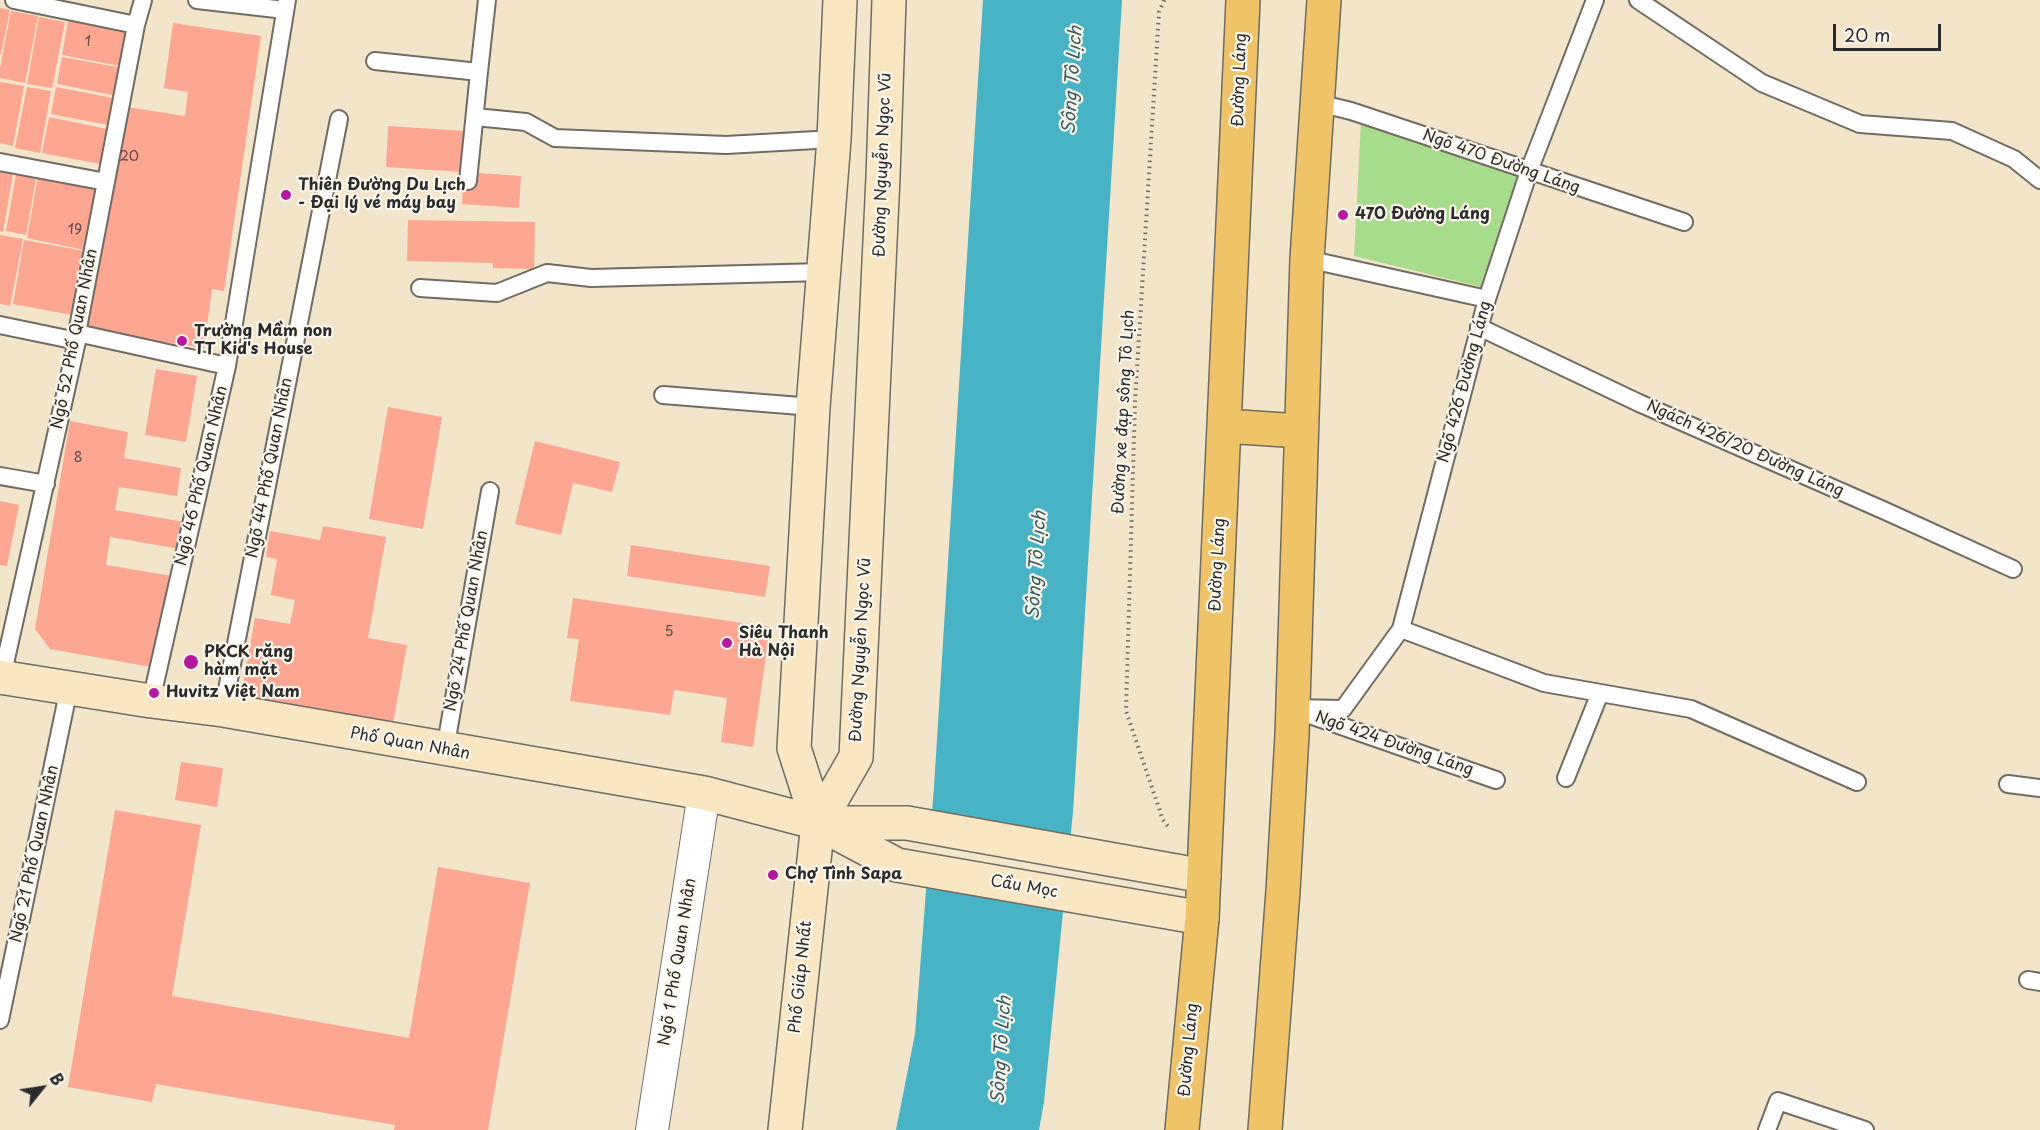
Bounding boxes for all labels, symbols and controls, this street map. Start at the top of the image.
scale bar [1836,12,1944,50]
text: 20 m [1844,21,1890,48]
water label: Sông Tô Lịch [1058,25,1088,135]
street label: Đường Láng [1229,33,1251,127]
house number: 1 [85,34,91,50]
street label: Đường Nguyễn Ngọc Vũ [870,72,896,258]
street label: Ngõ 470 Đường Láng [1420,126,1582,198]
house number: 20 [119,149,139,165]
place label: Thiên Đường Du Lịch - Đại lý vé máy bay [298,176,466,214]
marker: Thiên Đường Du Lịch - Đại lý vé máy bay [279,188,293,202]
place label: 470 Đường Láng [1355,205,1490,225]
marker: 470 Đường Láng [1336,208,1350,222]
house number: 19 [68,222,82,238]
street label: Ngõ 52 Phố Quan Nhân [48,247,102,431]
street label: Ngõ 426 Đường Láng [1434,299,1496,465]
street label: Đường xe đạp sông Tô Lịch [1109,309,1139,515]
place label: Trường Mầm non TT Kid's House [194,322,332,360]
marker: Trường Mầm non TT Kid's House [175,334,189,348]
street label: Ngõ 44 Phố Quan Nhân [243,376,297,560]
street label: Ngõ 46 Phố Quan Nhân [172,384,232,568]
street label: Ngách 426/20 Đường Láng [1643,397,1847,501]
house number: 8 [74,450,82,466]
water label: Sông Tô Lịch [1022,510,1052,620]
street label: Đường Láng [1206,518,1230,612]
street label: Ngõ 24 Phố Quan Nhân [442,529,492,713]
street label: Đường Nguyễn Ngọc Vũ [847,557,875,743]
house number: 5 [664,624,674,640]
place label: Siêu Thanh Hà Nội [739,624,829,662]
marker: Siêu Thanh Hà Nội [720,636,734,650]
place label: PKCK răng hàm mặt [204,643,293,681]
marker: PKCK răng hàm mặt [182,653,200,671]
place label: Huvitz Việt Nam [166,683,300,703]
marker: Huvitz Việt Nam [147,686,161,700]
street label: Ngõ 424 Đường Láng [1312,708,1476,780]
street label: Phố Quan Nhân [349,724,471,764]
street label: Ngõ 21 Phố Quan Nhân [7,763,63,945]
place label: Chợ Tình Sapa [785,865,902,885]
marker: Chợ Tình Sapa [766,868,780,882]
street label: Cầu Mọc [989,872,1059,902]
street label: Ngõ 1 Phố Quan Nhân [655,877,701,1047]
street label: Phố Giáp Nhất [786,920,816,1034]
water label: Sông Tô Lịch [987,995,1017,1105]
street label: Đường Láng [1175,1002,1203,1098]
north arrow [12,1058,72,1118]
text: B [44,1068,71,1090]

